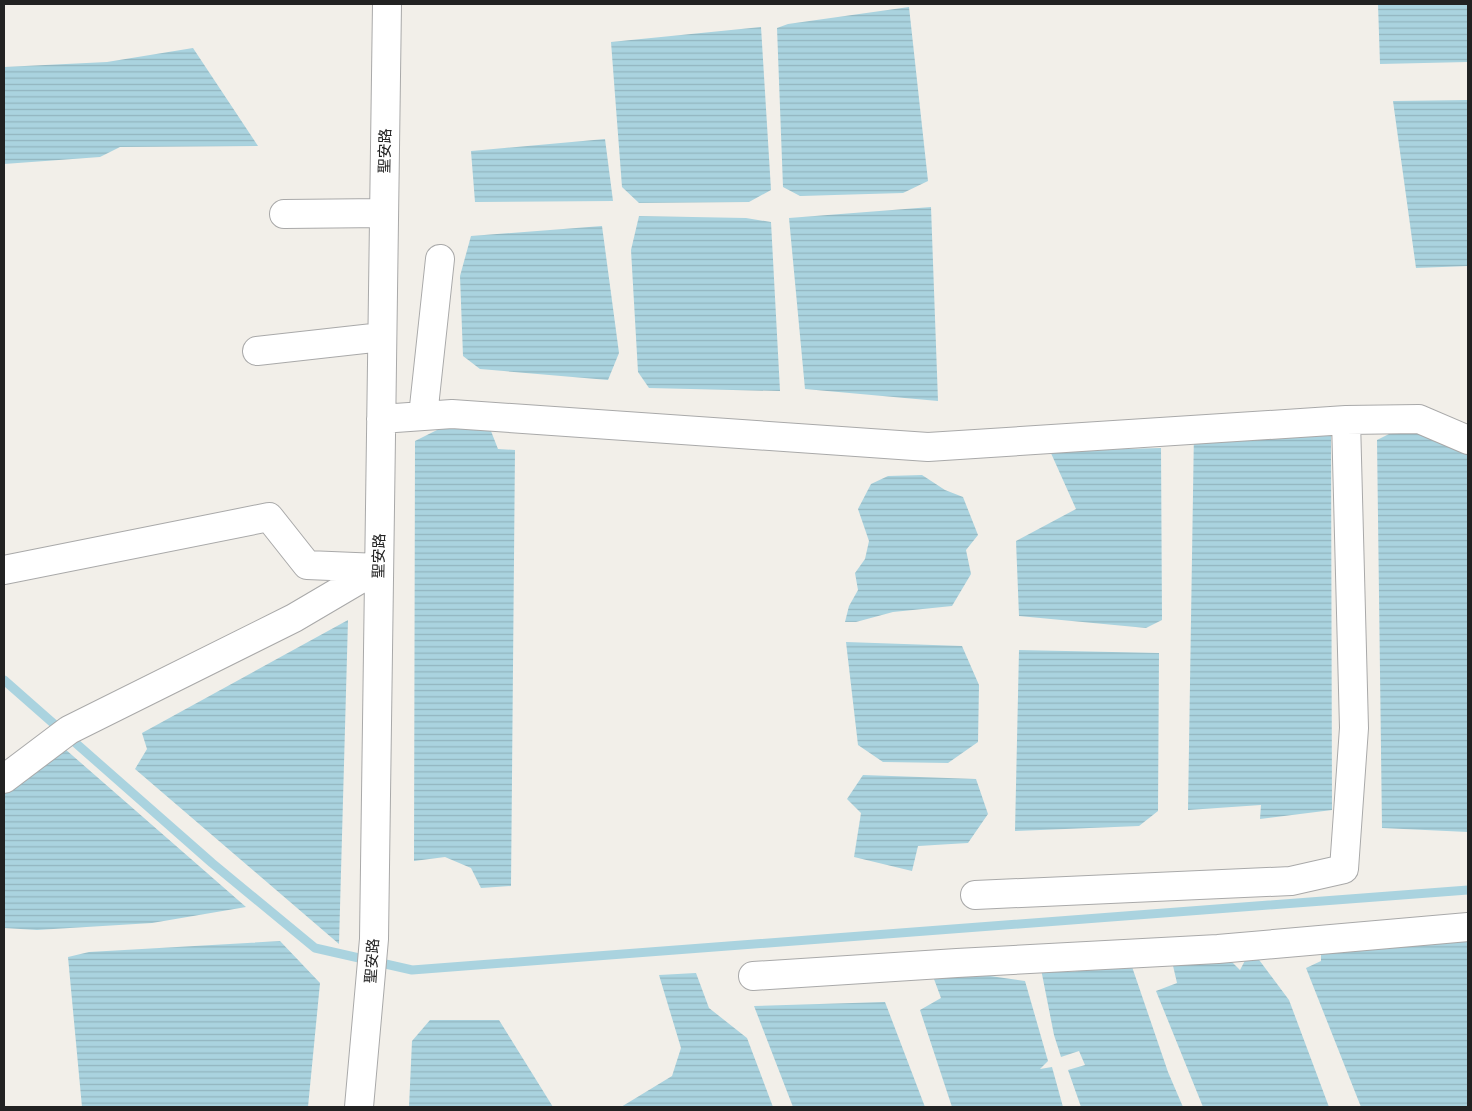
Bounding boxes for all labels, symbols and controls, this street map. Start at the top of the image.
street label: 聖安路 [375,128,395,174]
street label: 聖安路 [369,533,389,579]
street label: 聖安路 [360,938,384,984]

